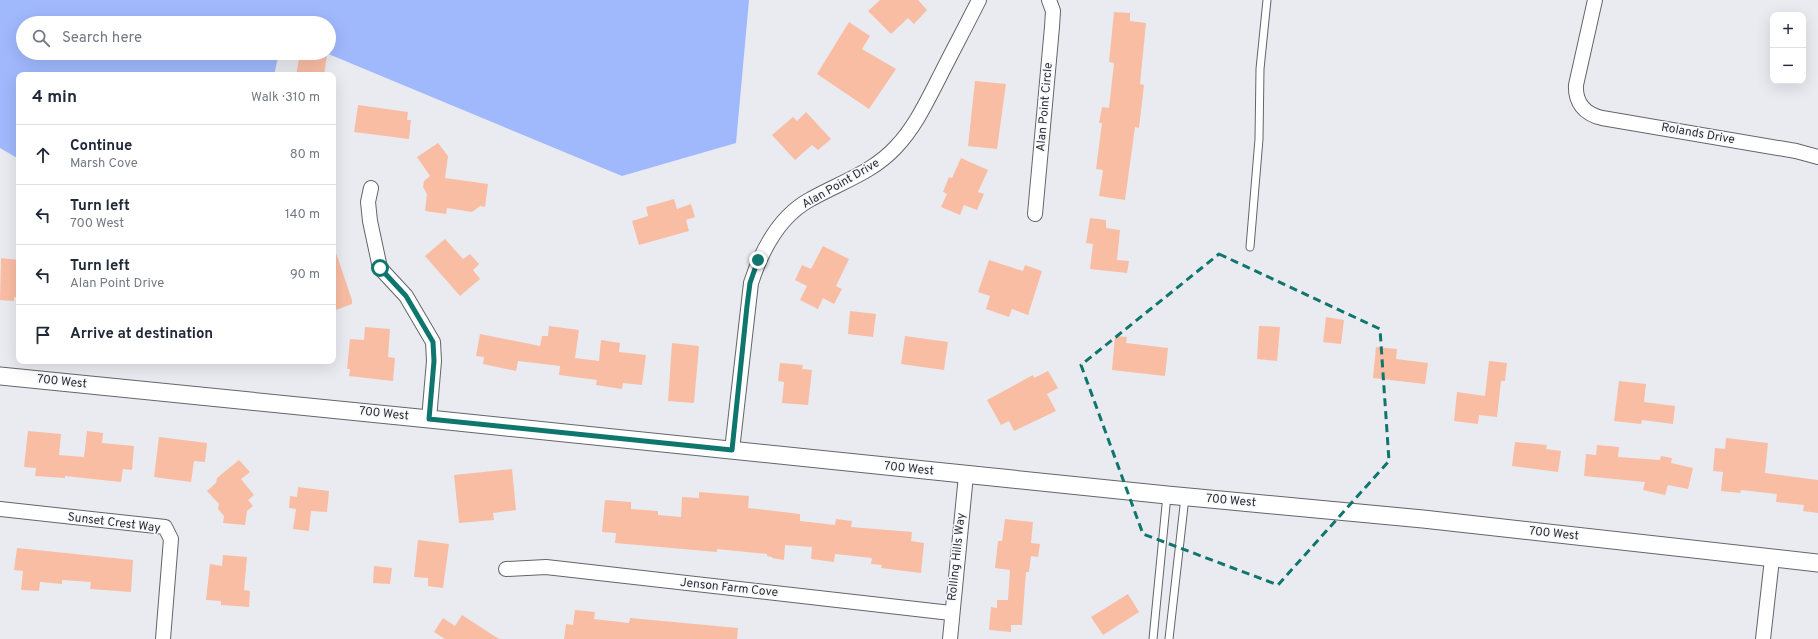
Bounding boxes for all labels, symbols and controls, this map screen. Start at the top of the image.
map controls [1770,12,1806,84]
button: + [1770,12,1806,48]
search box [16,16,336,60]
icon: search [30,27,52,49]
text: Search here [62,29,142,48]
button: − [1770,48,1806,84]
street label: Alan Point Circle [1033,62,1057,152]
text: 4 min [32,87,77,109]
text: Walk · 310 m [251,90,320,106]
street label: Rolands Drive [1660,120,1736,148]
text: Continue [70,137,132,156]
icon: ahead [32,144,54,166]
text: 80 m [290,147,320,163]
street label: Alan Point Drive [799,155,883,213]
text: Marsh Cove [70,156,138,172]
text: Turn left [70,197,130,216]
icon: left [32,204,54,226]
text: 140 m [285,207,320,223]
text: 700 West [70,216,124,232]
route end [749,251,767,269]
text: Turn left [70,257,130,276]
route start [371,259,389,277]
icon: left [32,264,54,286]
text: 90 m [290,267,320,283]
text: Alan Point Drive [70,276,164,292]
icon: arrive [32,324,54,346]
text: Arrive at destination [70,325,213,344]
street label: 700 West [36,371,88,393]
street label: 700 West [358,403,410,425]
street label: 700 West [883,458,935,480]
street label: 700 West [1205,491,1257,511]
street label: Sunset Crest Way [67,509,161,537]
street label: Rolling Hills Way [944,512,970,602]
street label: 700 West [1528,523,1580,545]
street label: Jenson Farm Cove [679,575,779,601]

